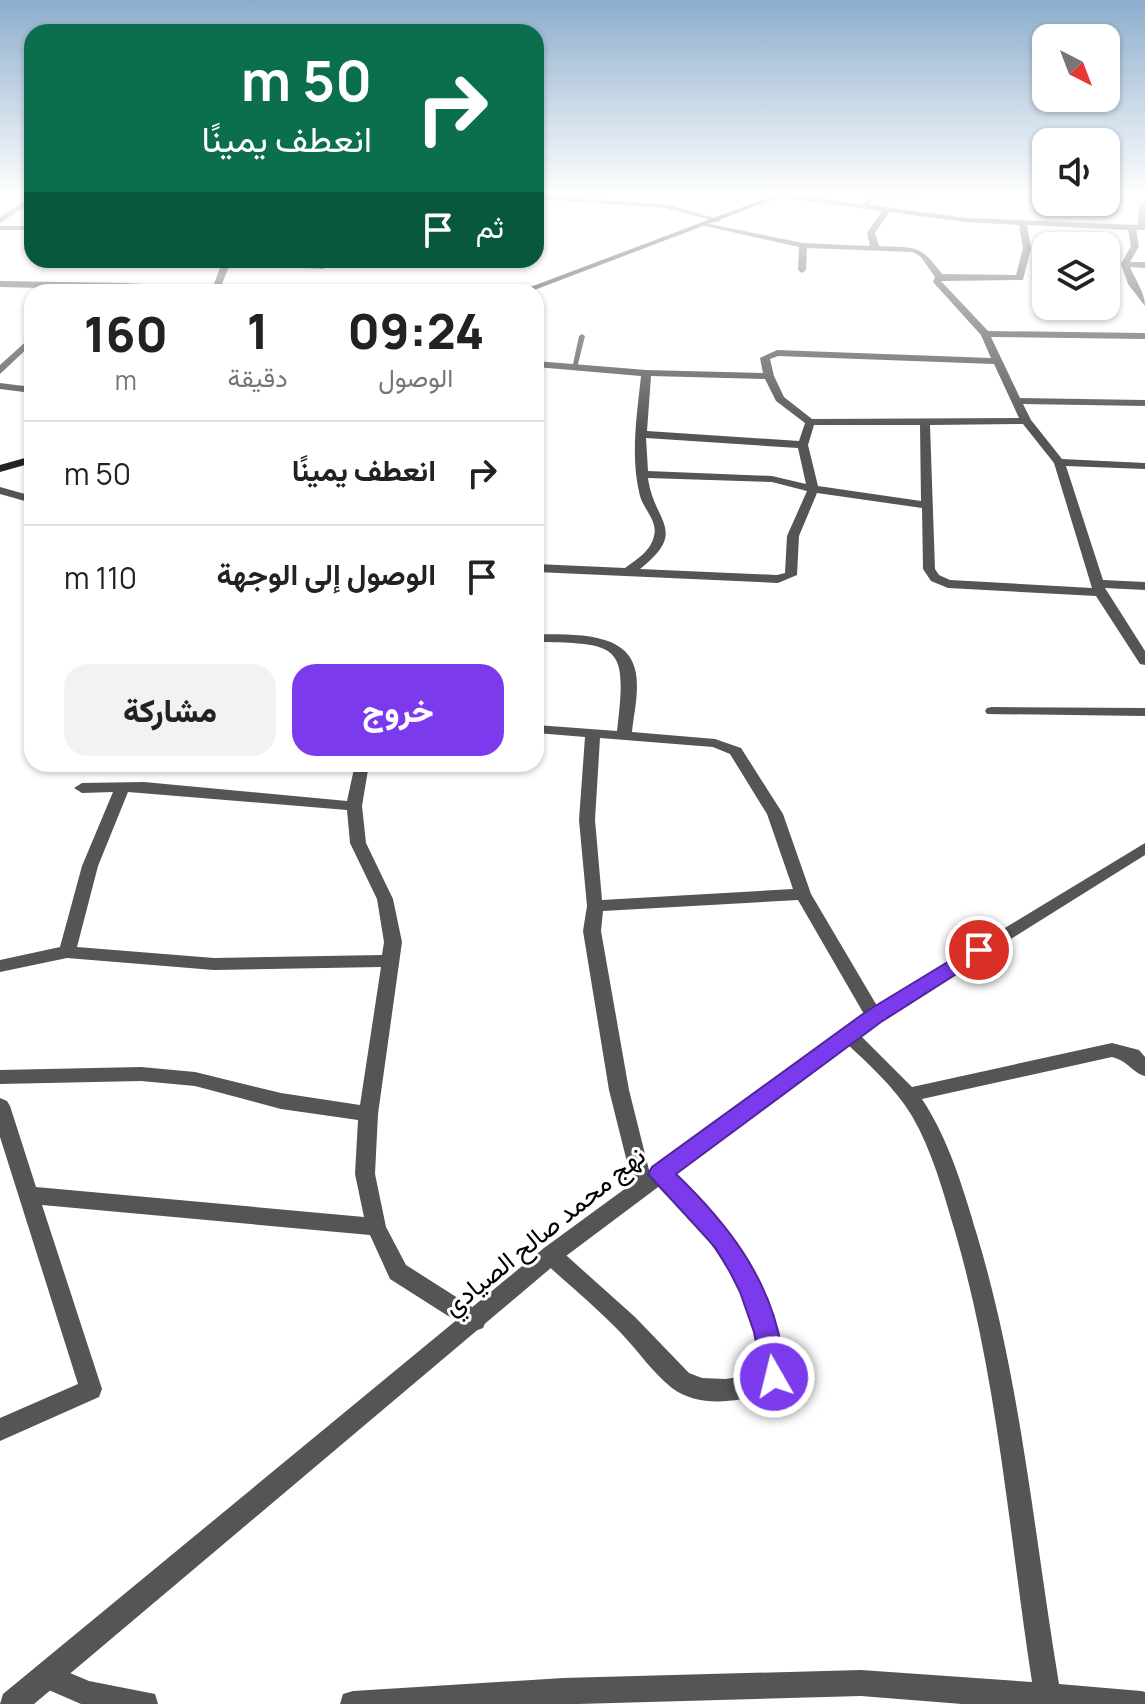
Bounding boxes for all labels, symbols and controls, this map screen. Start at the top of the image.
north arrow [1032,24,1120,112]
map controls [1032,24,1120,320]
text: 50 m [241,41,372,118]
icon: right [400,56,504,160]
text: انعطف يمينًا [201,114,372,163]
button: sound [1032,128,1120,216]
text: ثم [476,206,504,247]
icon: arrive [416,208,460,252]
button: layers [1032,232,1120,320]
text: 1 [247,298,268,363]
text: 09:24 [347,298,484,363]
text: 160 [84,301,168,366]
text: دقيقة [227,359,288,395]
text: الوصول [378,359,453,395]
text: m [115,362,137,398]
text: انعطف يمينًا [292,449,436,490]
icon: right [460,451,504,495]
text: 50 m [64,453,131,494]
text: الوصول إلى الوجهة [217,553,436,594]
icon: arrive [460,555,504,599]
text: 110 m [64,557,137,598]
button: مشاركة [64,664,276,756]
button: خروج [292,664,504,756]
pin [945,916,1013,984]
icon: arrive [957,928,1001,972]
street label: نهج محمد صالح الصيادي [435,1137,655,1326]
position arrow [732,1335,816,1419]

